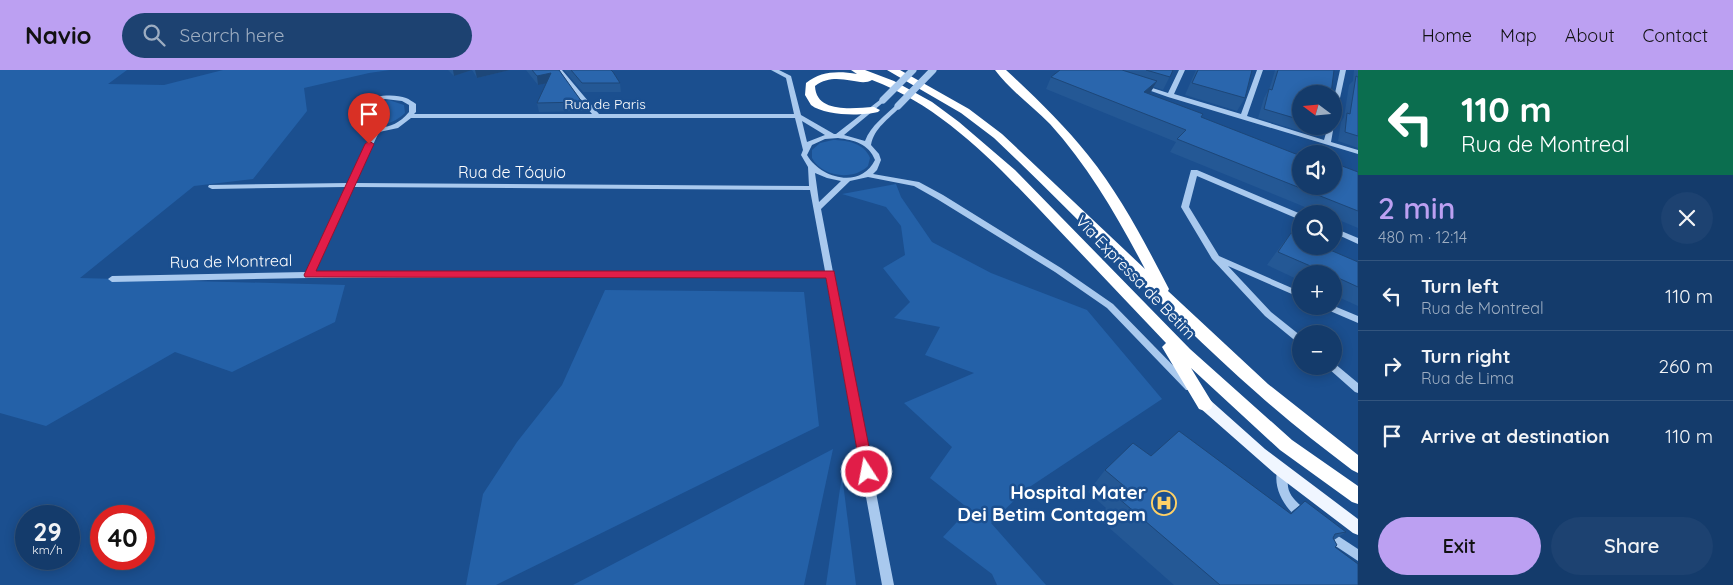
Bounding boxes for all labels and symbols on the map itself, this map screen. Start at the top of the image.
north arrow [1292,85,1342,135]
pin [348,93,390,144]
street label: Rua de Paris [564,95,646,113]
street label: Rua de Tóquio [458,162,566,182]
street label: Via Expressa de Betim [1072,211,1200,343]
street label: Rua de Montreal [169,250,293,272]
position arrow [840,445,892,497]
place label: Hospital Mater Dei Betim Contagem [957,480,1146,526]
hospital icon: Hospital Mater Dei Betim Contagem [1151,490,1177,516]
speed limit sign: 40 [90,505,155,570]

